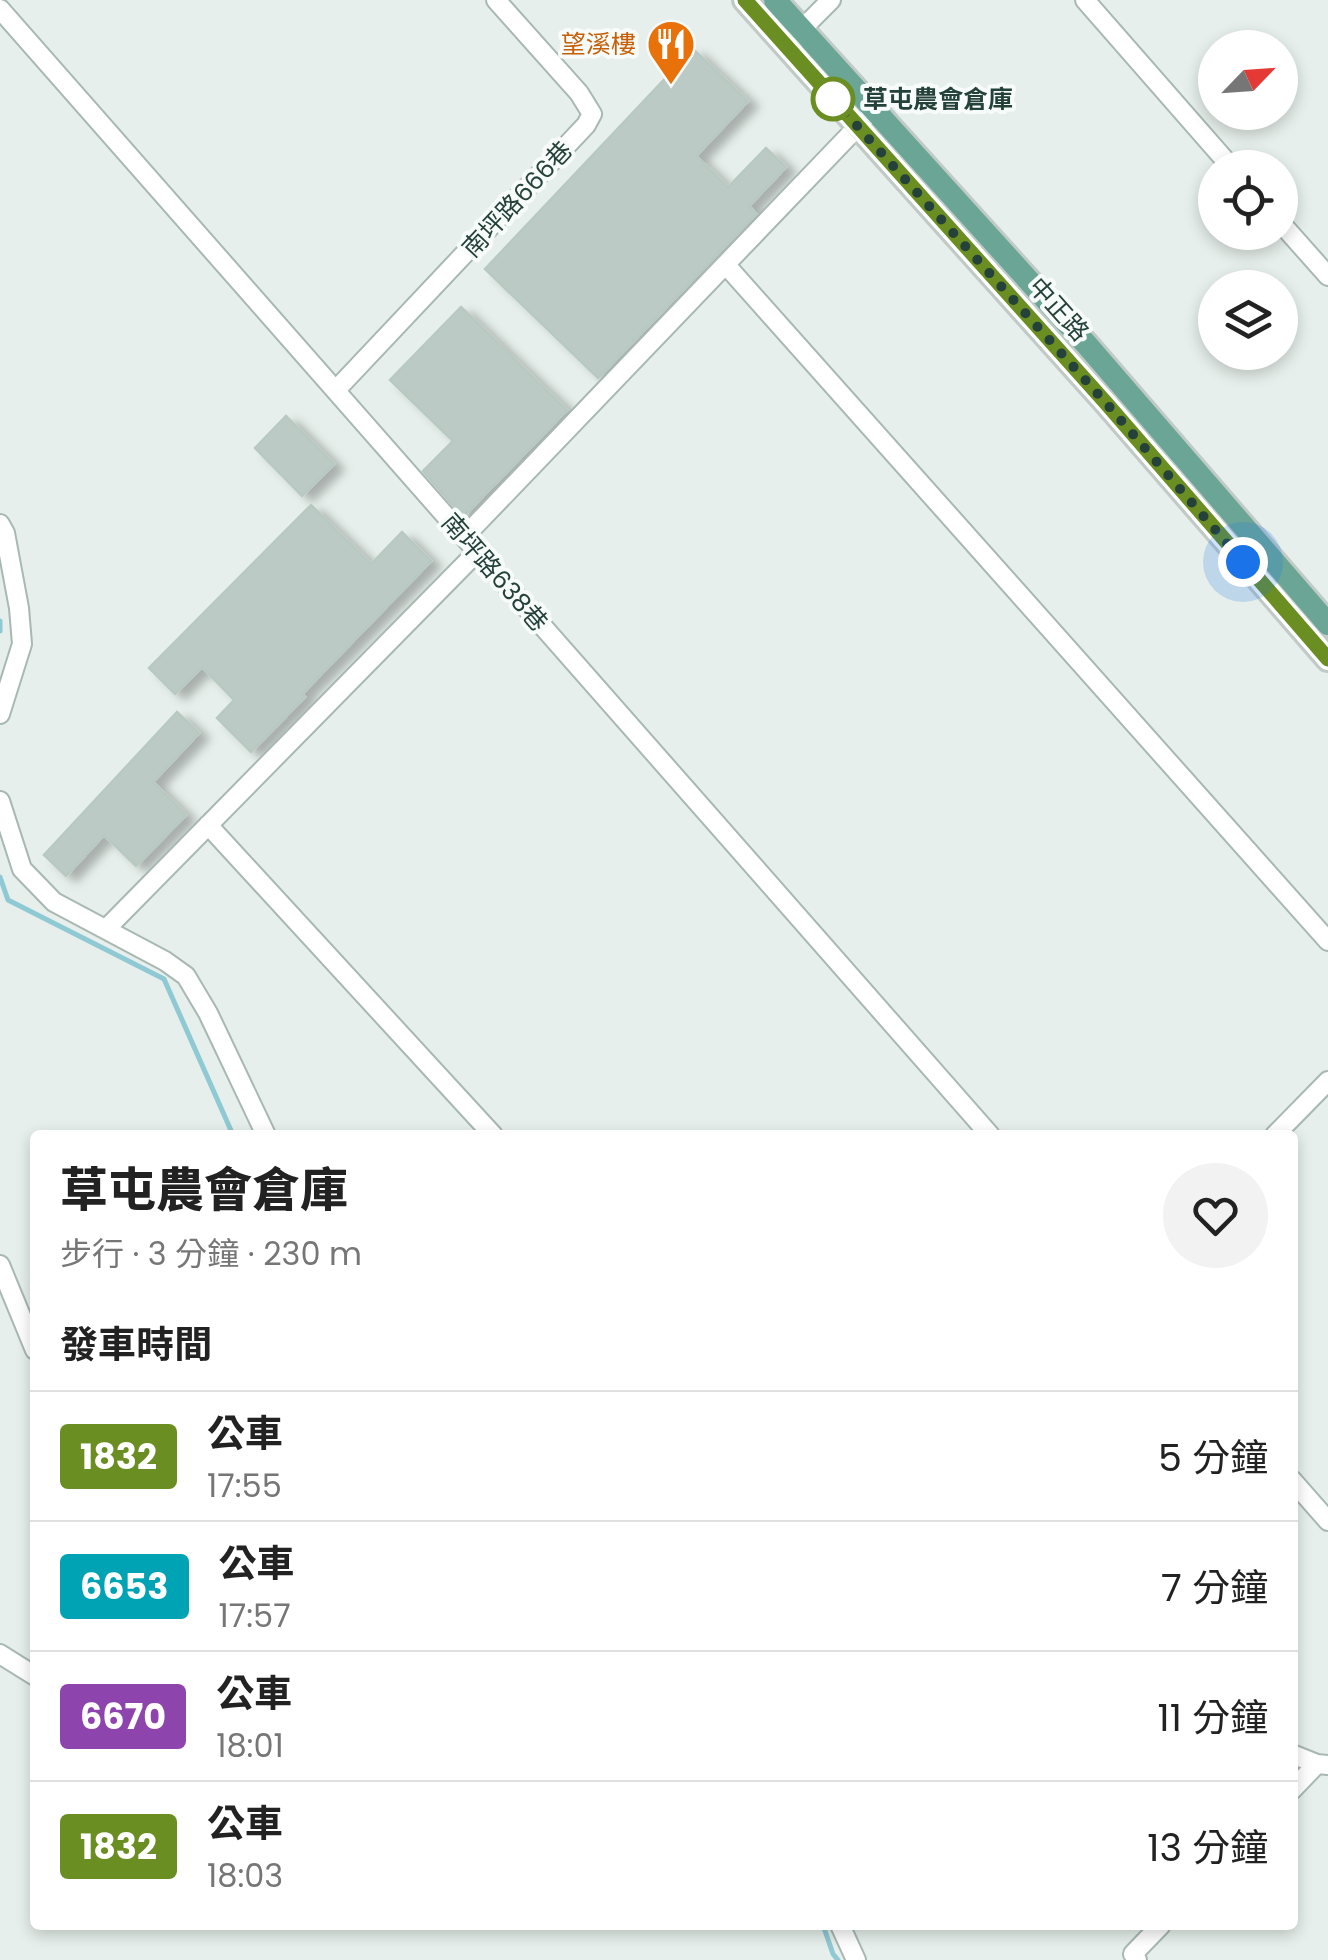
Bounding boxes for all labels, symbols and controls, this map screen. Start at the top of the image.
restaurant icon: 望溪樓 [645,18,697,86]
place label: 望溪樓 [561,27,636,62]
north arrow [1198,30,1298,130]
map controls [1198,30,1298,370]
marker: 草屯農會倉庫 [812,78,854,120]
place label: 草屯農會倉庫 [863,82,1013,117]
street label: 南坪路666巷 [454,133,581,265]
button: locate [1198,150,1298,250]
street label: 中正路 [1021,270,1097,349]
button: layers [1198,270,1298,370]
street label: 南坪路638巷 [433,506,556,639]
your location [1218,537,1268,587]
text: 草屯農會倉庫 [60,1157,348,1224]
button: heart [1163,1163,1268,1268]
text: 步行 · 3 分鐘 · 230 m [60,1231,362,1276]
text: 發車時間 [60,1318,212,1371]
text: 公車 [207,1407,283,1460]
text: 5 分鐘 [1158,1431,1268,1484]
text: 1832 [80,1432,157,1481]
text: 17:55 [207,1463,282,1508]
text: 公車 [219,1537,295,1590]
text: 7 分鐘 [1161,1561,1268,1614]
text: 6653 [80,1562,169,1611]
text: 17:57 [219,1593,291,1638]
text: 公車 [216,1667,292,1720]
text: 11 分鐘 [1158,1691,1268,1744]
text: 6670 [80,1692,166,1741]
text: 18:01 [216,1723,284,1768]
text: 公車 [207,1797,283,1850]
text: 13 分鐘 [1147,1821,1268,1874]
text: 1832 [80,1822,157,1871]
text: 18:03 [207,1853,283,1898]

